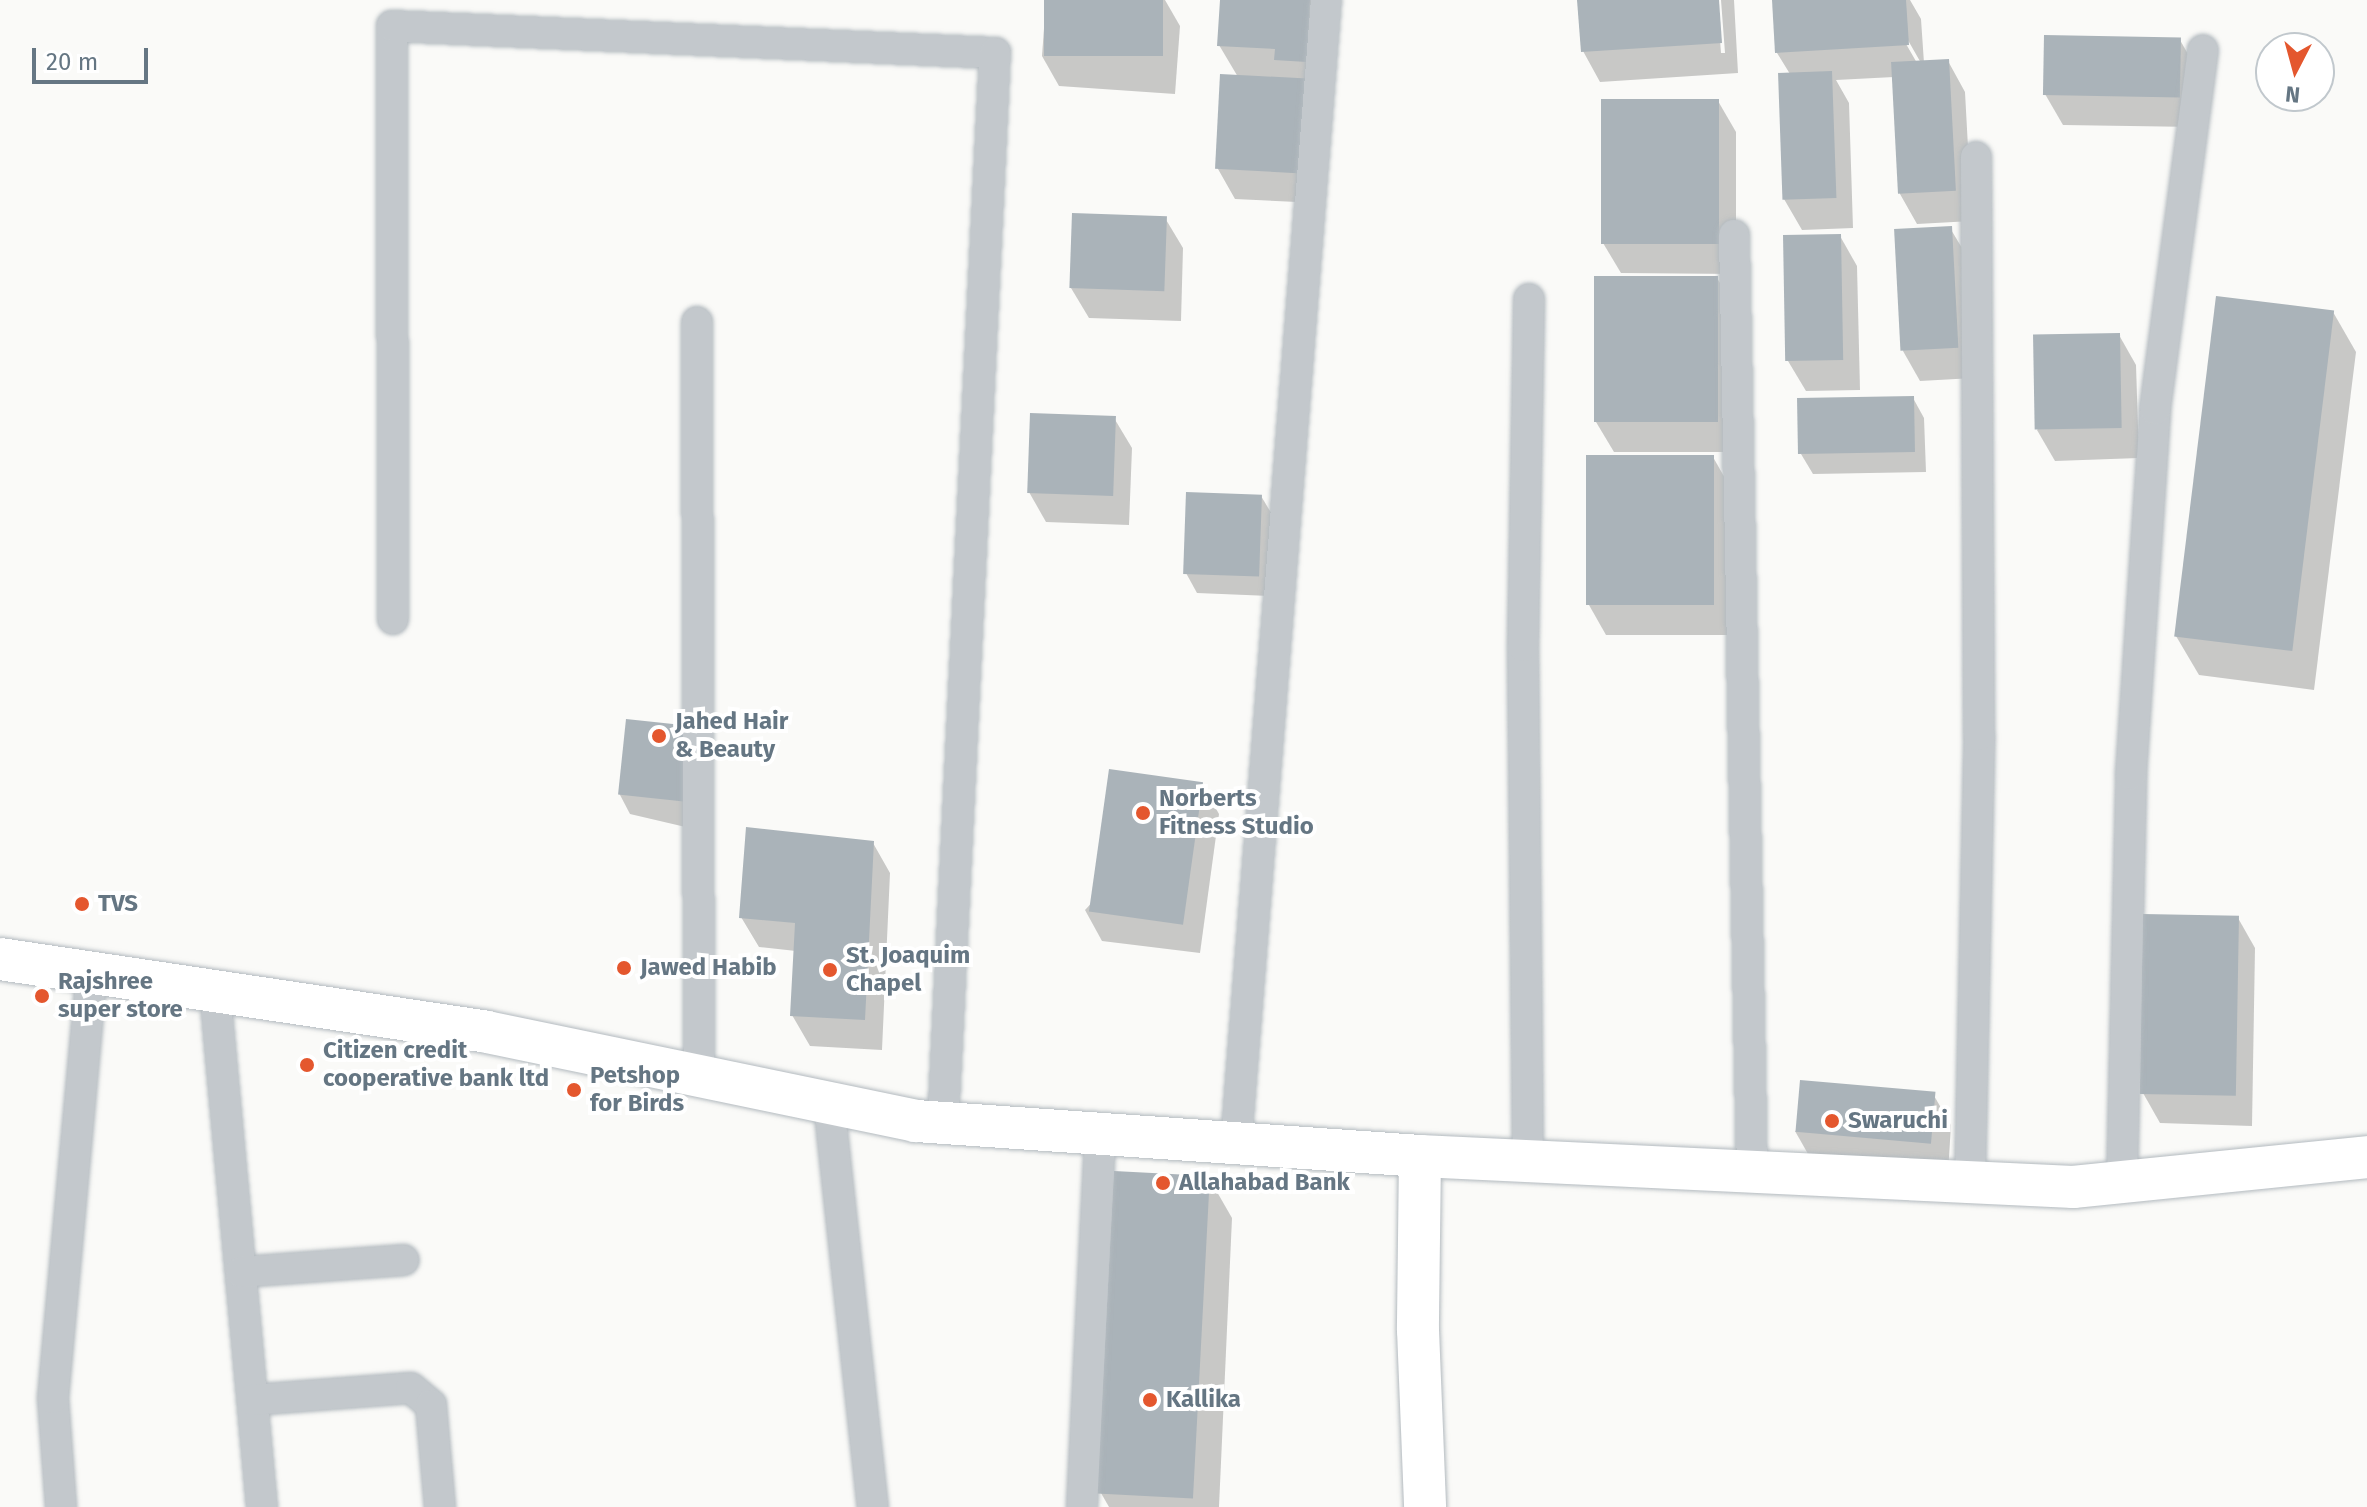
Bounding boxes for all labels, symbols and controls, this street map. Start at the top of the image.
scale bar [36,32,152,82]
north arrow [2255,32,2335,112]
text: 20 m [46,48,98,76]
text: N [2284,80,2301,109]
place label: Jahed Hair & Beauty [675,708,788,764]
marker: Jahed Hair & Beauty [650,727,668,745]
place label: Norberts Fitness Studio [1159,785,1314,841]
marker: Norberts Fitness Studio [1134,804,1152,822]
place label: TVS [98,890,138,918]
marker: TVS [73,895,91,913]
place label: St. Joaquim Chapel [846,942,970,998]
place label: Jawed Habib [640,954,777,982]
marker: Jawed Habib [615,959,633,977]
marker: St. Joaquim Chapel [821,961,839,979]
place label: Rajshree super store [58,968,183,1024]
marker: Rajshree super store [33,987,51,1005]
place label: Citizen credit cooperative bank ltd [323,1037,549,1093]
marker: Citizen credit cooperative bank ltd [298,1056,316,1074]
place label: Petshop for Birds [590,1062,684,1118]
marker: Petshop for Birds [565,1081,583,1099]
place label: Swaruchi [1848,1107,1948,1135]
marker: Swaruchi [1823,1112,1841,1130]
place label: Allahabad Bank [1179,1169,1350,1197]
marker: Allahabad Bank [1154,1174,1172,1192]
place label: Kallika [1166,1386,1241,1414]
marker: Kallika [1141,1391,1159,1409]

